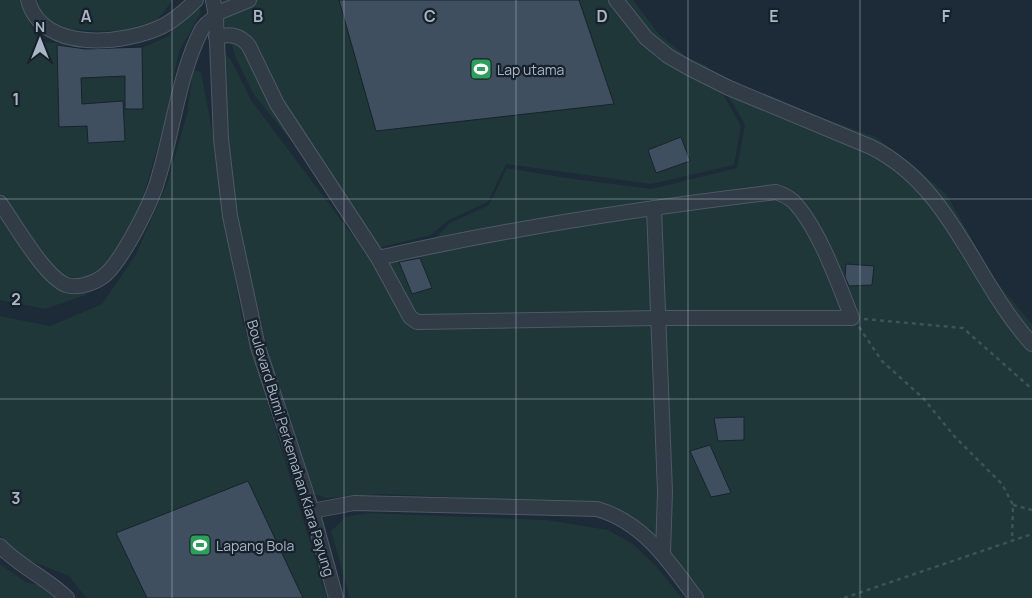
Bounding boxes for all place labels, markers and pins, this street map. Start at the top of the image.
sports icon: Lap utama [469,57,493,81]
place label: Lap utama [497,60,564,79]
sports icon: Lapang Bola [188,533,212,557]
place label: Lapang Bola [216,536,294,555]

